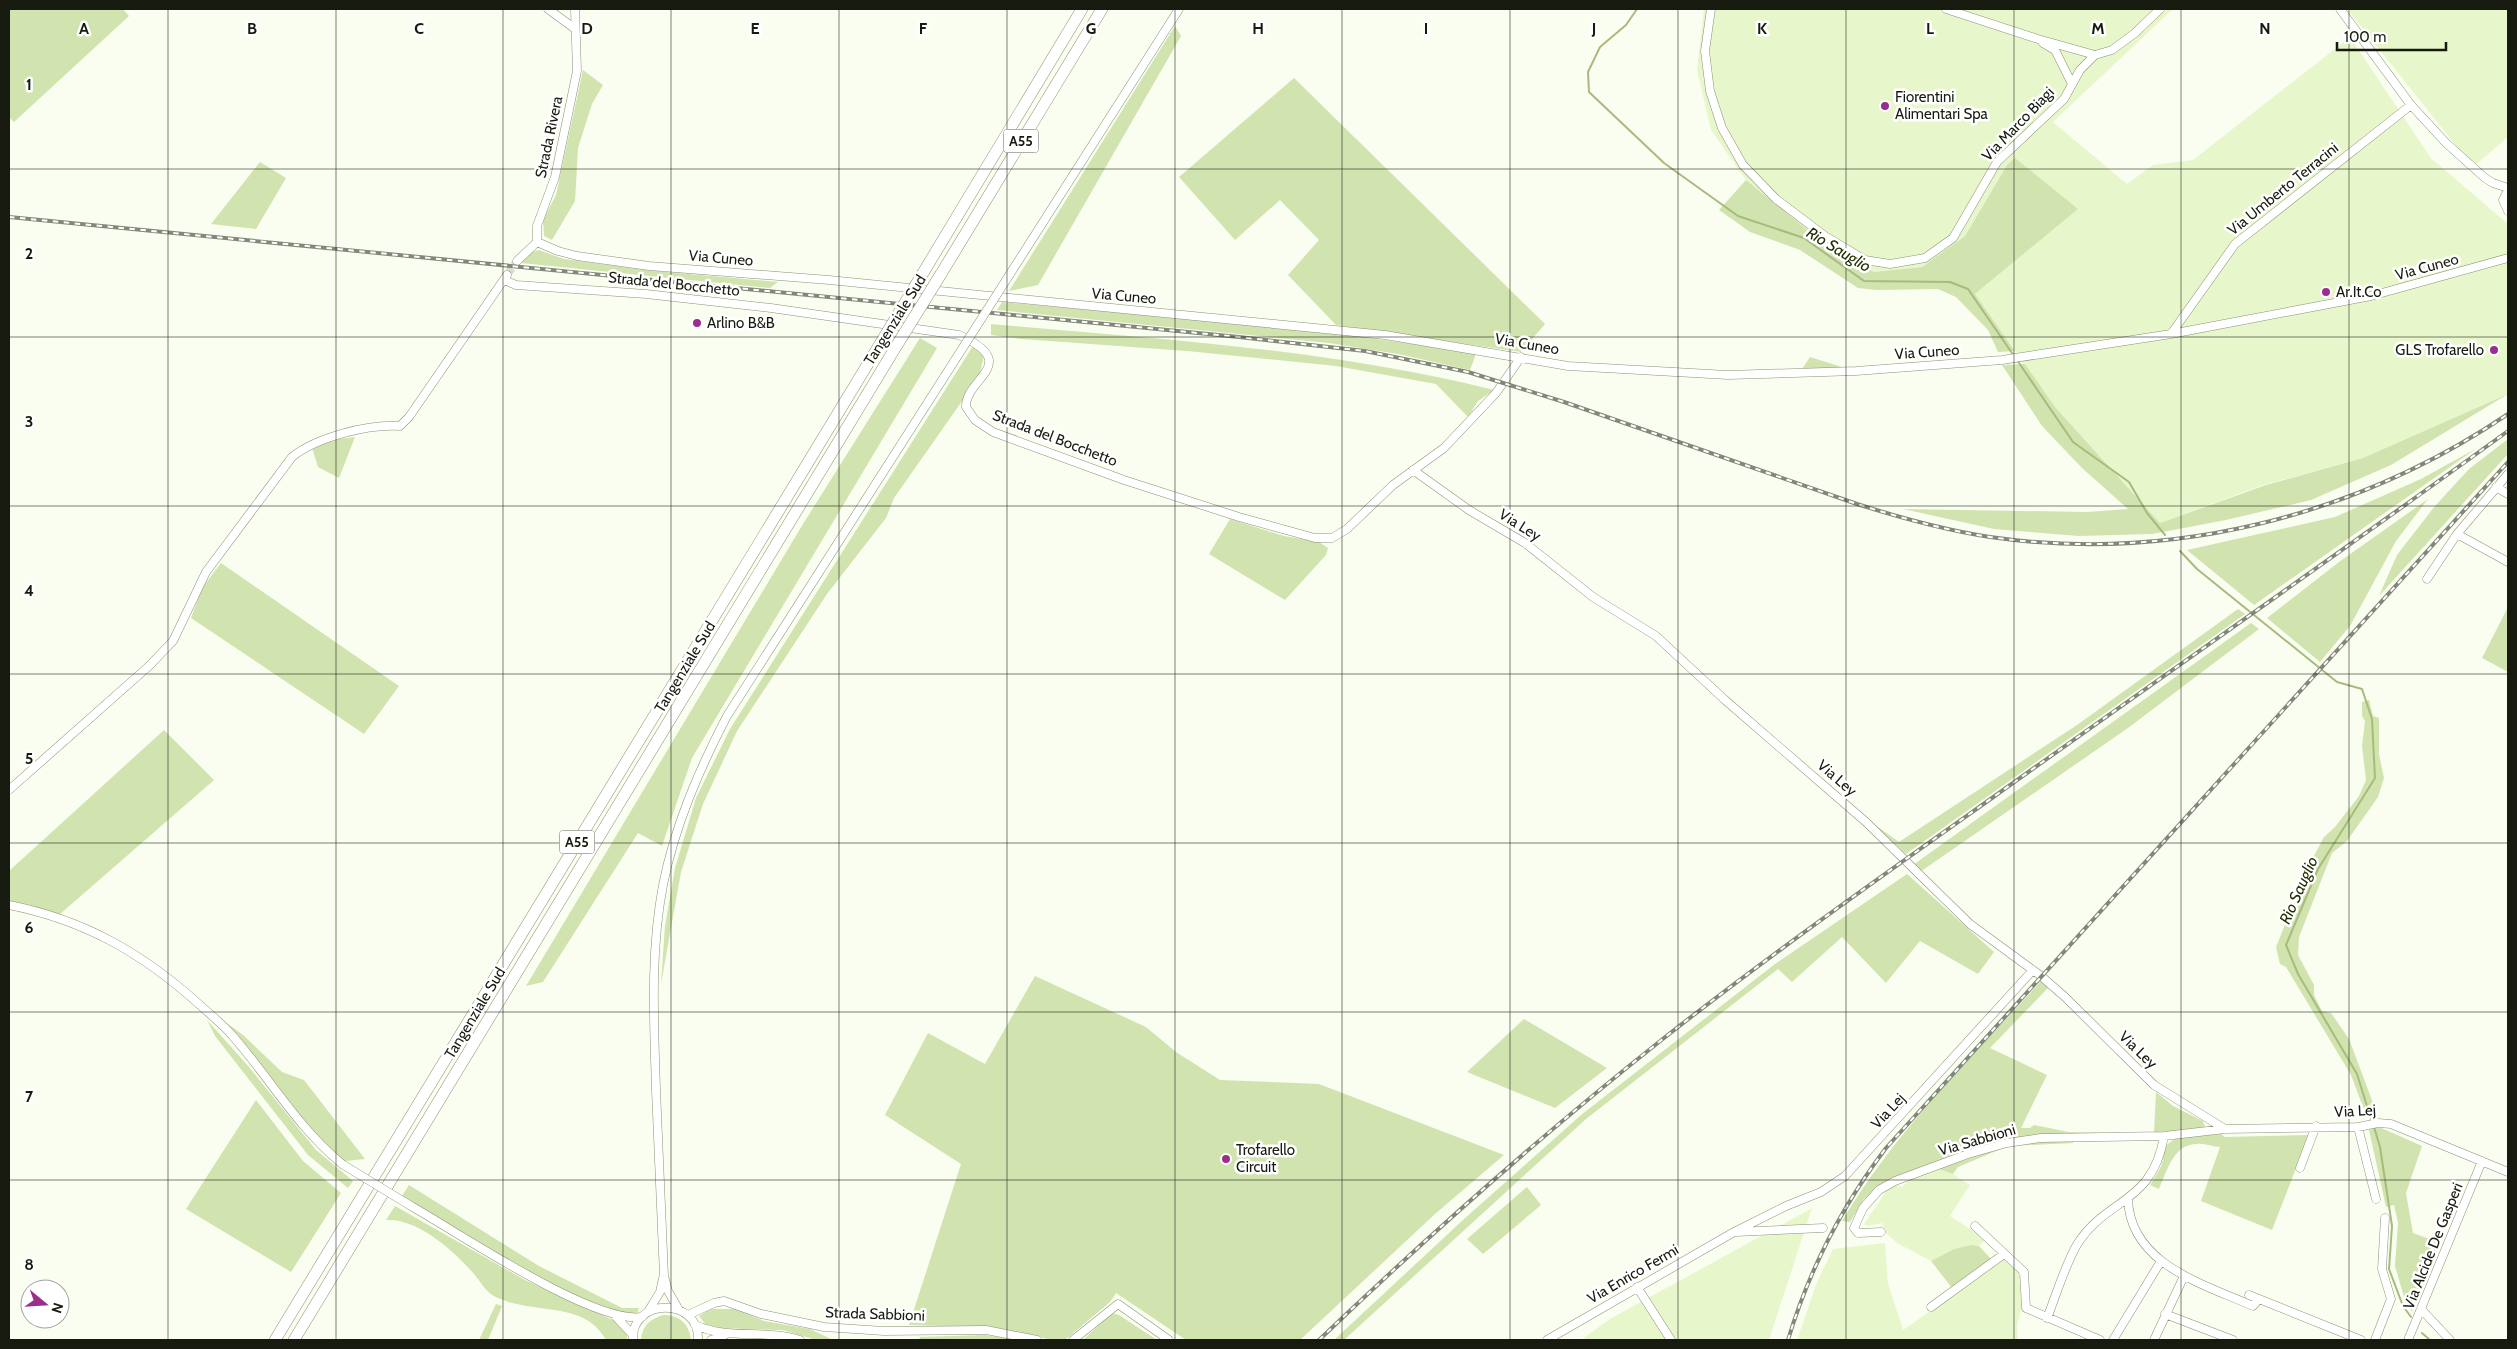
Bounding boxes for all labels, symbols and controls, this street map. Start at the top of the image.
text: A [79,19,89,38]
text: B [247,19,257,38]
text: C [414,19,424,38]
text: D [581,19,593,38]
text: E [750,19,760,38]
text: F [919,19,928,38]
text: G [1086,19,1096,38]
text: H [1252,19,1264,38]
text: I [1424,19,1428,38]
text: J [1591,19,1596,38]
text: K [1757,19,1767,38]
text: L [1926,19,1934,38]
text: M [2091,19,2105,38]
text: N [2259,19,2271,38]
scale bar [2337,20,2446,52]
text: 100 m [2344,28,2386,46]
text: 1 [26,75,32,94]
street label: Via Marco Biagi [1978,83,2058,165]
place label: Fiorentini Alimentari Spa [1895,88,1989,123]
street label: Strada Rivera [532,94,567,180]
marker: Fiorentini Alimentari Spa [1879,100,1891,112]
road number: A55 [1004,130,1038,152]
street label: Via Umberto Terracini [2224,139,2342,239]
water label: Rio Sauglio [1803,223,1874,276]
text: 2 [25,244,33,263]
street label: Via Cuneo [688,246,754,270]
street label: Via Cuneo [2393,250,2461,284]
street label: Strada del Bocchetto [607,268,741,300]
street label: Tangenziale Sud [860,272,930,368]
place label: Ar.It.Co [2336,283,2382,301]
street label: Via Cuneo [1091,284,1157,308]
marker: Ar.It.Co [2320,286,2332,298]
place label: Arlino B&B [707,314,775,332]
marker: Arlino B&B [691,317,703,329]
street label: Via Cuneo [1494,330,1560,358]
street label: Via Cuneo [1894,341,1960,363]
place label: GLS Trofarello [2395,341,2484,359]
marker: GLS Trofarello [2488,344,2500,356]
street label: Strada del Bocchetto [990,406,1120,470]
text: 3 [25,412,33,431]
street label: Via Ley [1496,505,1545,545]
text: 4 [24,581,34,600]
street label: Tangenziale Sud [651,618,719,716]
text: 5 [25,749,33,768]
street label: Via Ley [1814,756,1861,800]
road number: A55 [560,830,594,854]
water label: Rio Sauglio [2275,854,2322,927]
text: 6 [25,918,34,937]
street label: Tangenziale Sud [441,964,509,1062]
street label: Via Ley [2115,1028,2161,1073]
text: 7 [25,1087,34,1106]
street label: Via Lej [1867,1090,1909,1132]
street label: Via Lej [2334,1101,2376,1121]
street label: Via Sabbioni [1936,1120,2018,1160]
place label: Trofarello Circuit [1236,1141,1295,1176]
marker: Trofarello Circuit [1220,1153,1232,1165]
street label: Via Alcide De Gasperi [2399,1180,2467,1312]
street label: Via Enrico Fermi [1584,1241,1682,1307]
text: 8 [24,1255,34,1274]
north arrow [20,1279,70,1329]
text: N [47,1301,67,1316]
street label: Strada Sabbioni [825,1303,925,1325]

